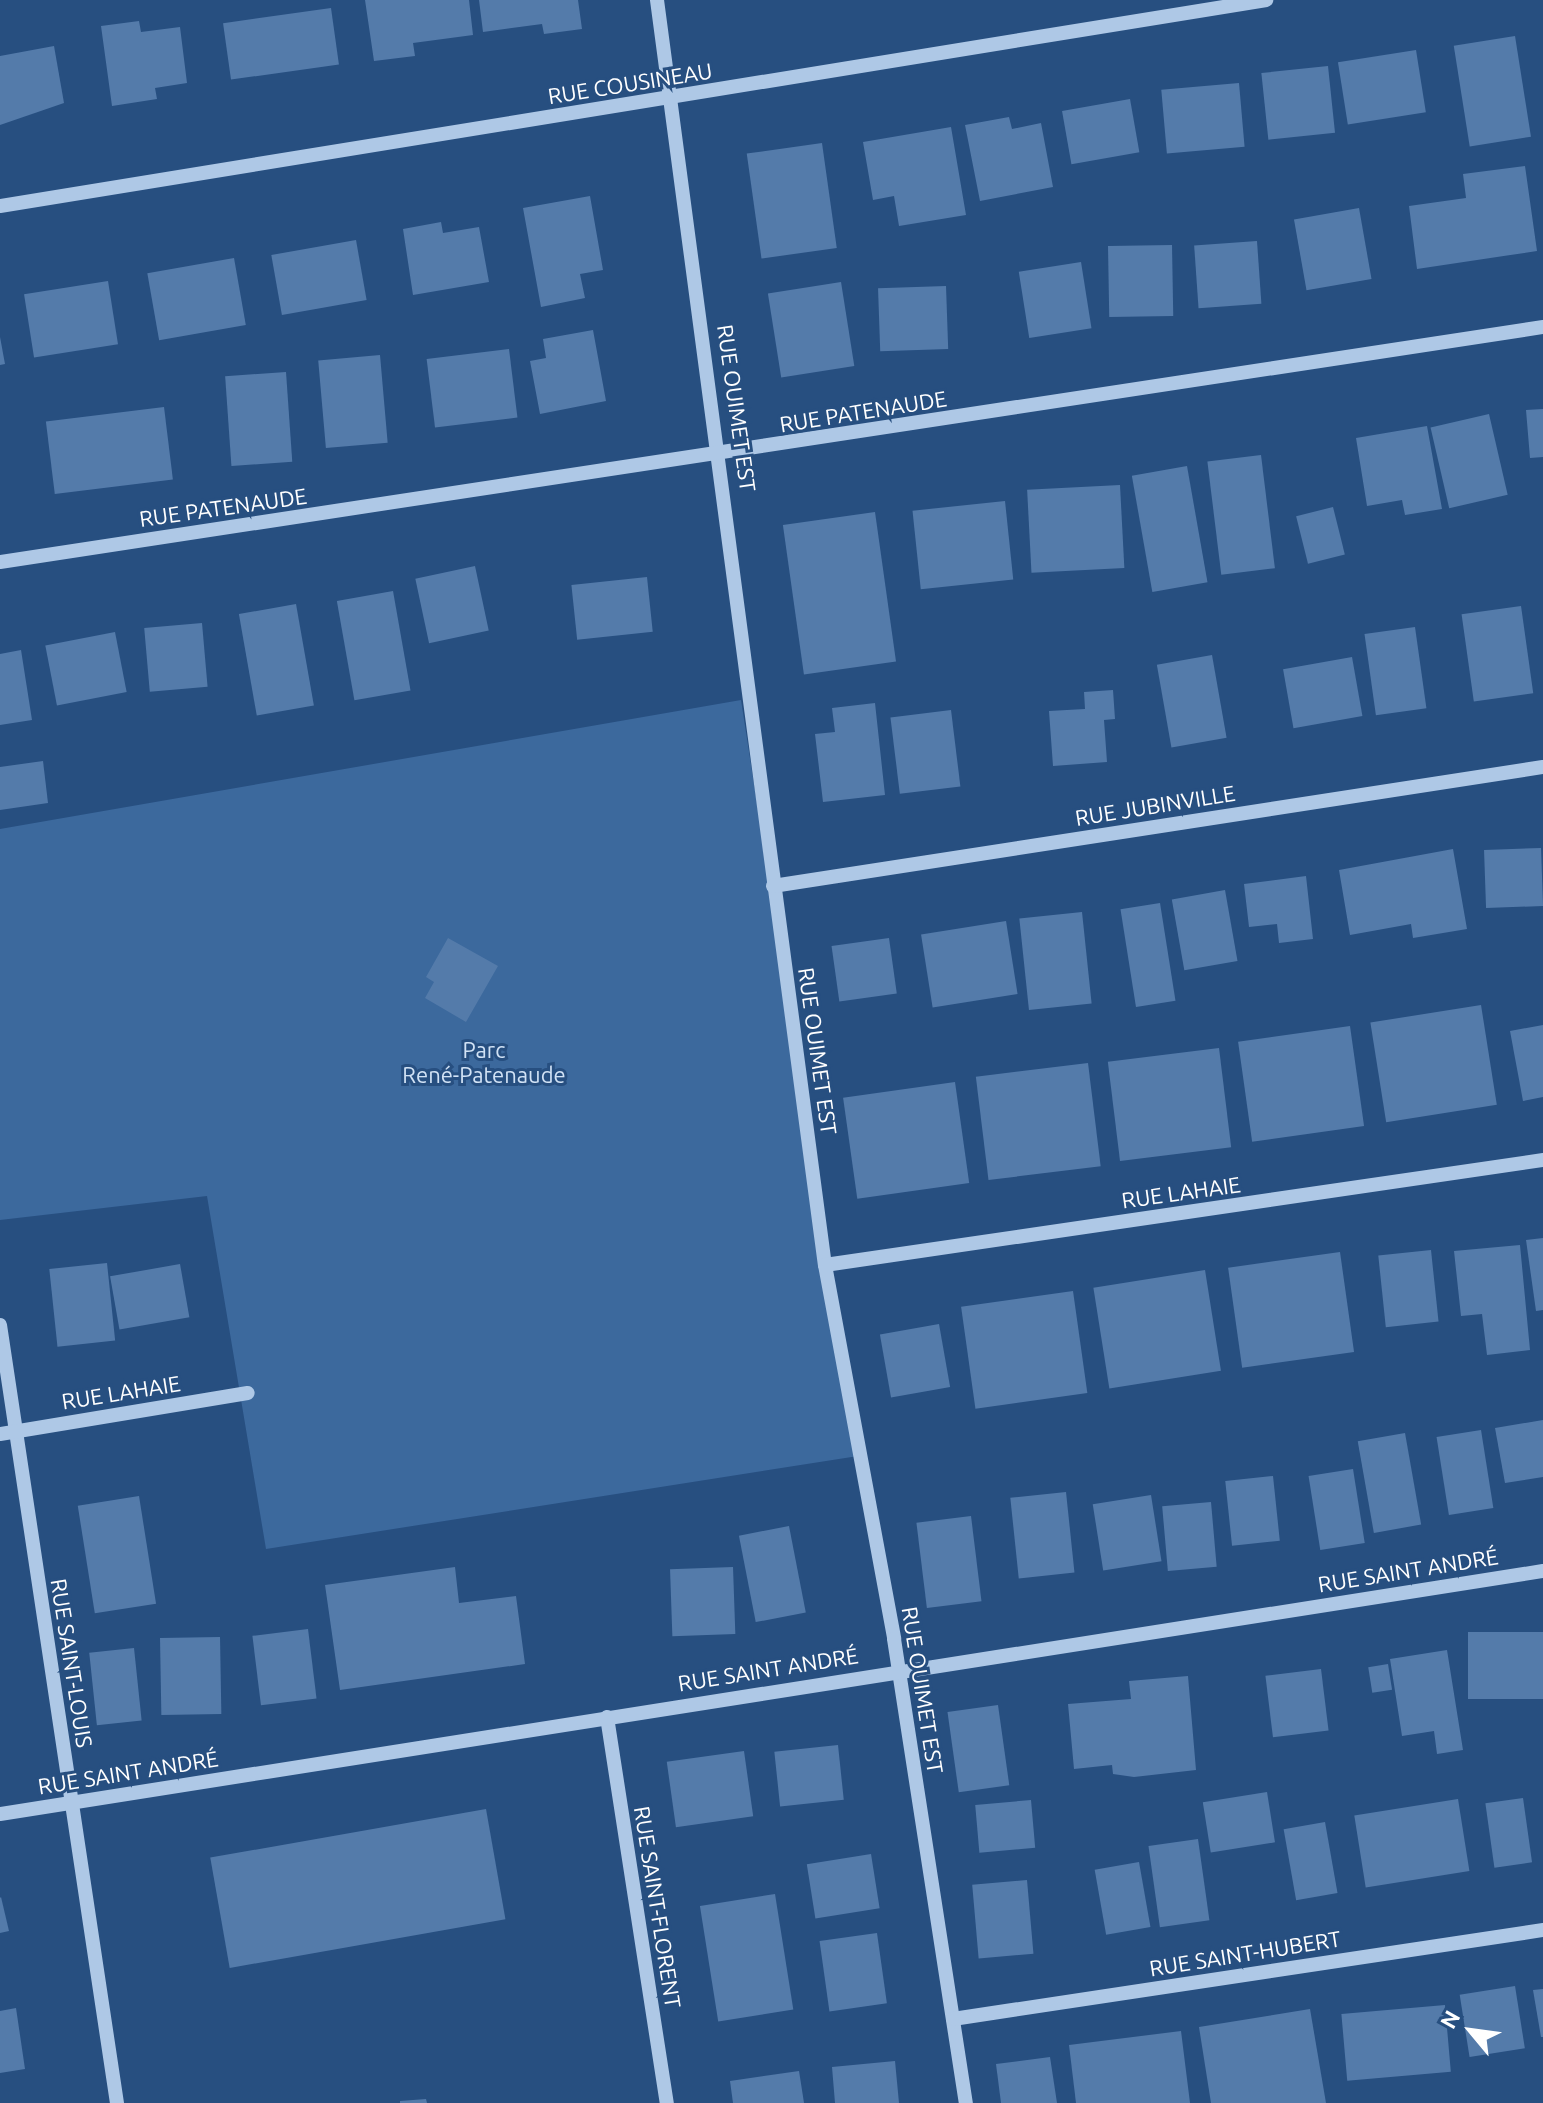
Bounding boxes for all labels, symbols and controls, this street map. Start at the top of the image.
street label: RUE COUSINEAU [546,57,714,109]
street label: RUE OUIMET EST [712,323,762,493]
street label: RUE PATENAUDE [778,385,948,437]
street label: RUE PATENAUDE [138,482,308,532]
street label: RUE JUBINVILLE [1073,779,1237,831]
street label: RUE OUIMET EST [793,966,843,1136]
park label: Parc René-Patenaude [402,1036,566,1088]
street label: RUE LAHAIE [1120,1171,1242,1213]
street label: RUE LAHAIE [60,1370,182,1414]
street label: RUE SAINT ANDRÉ [1316,1543,1500,1597]
street label: RUE SAINT-LOUIS [46,1577,98,1749]
street label: RUE OUIMET EST [897,1605,949,1775]
street label: RUE SAINT ANDRÉ [676,1642,860,1696]
street label: RUE SAINT ANDRÉ [36,1745,220,1799]
street label: RUE SAINT-FLORENT [629,1804,687,2010]
street label: RUE SAINT-HUBERT [1147,1925,1343,1981]
north arrow [1431,1991,1511,2071]
text: N [1435,2006,1464,2032]

